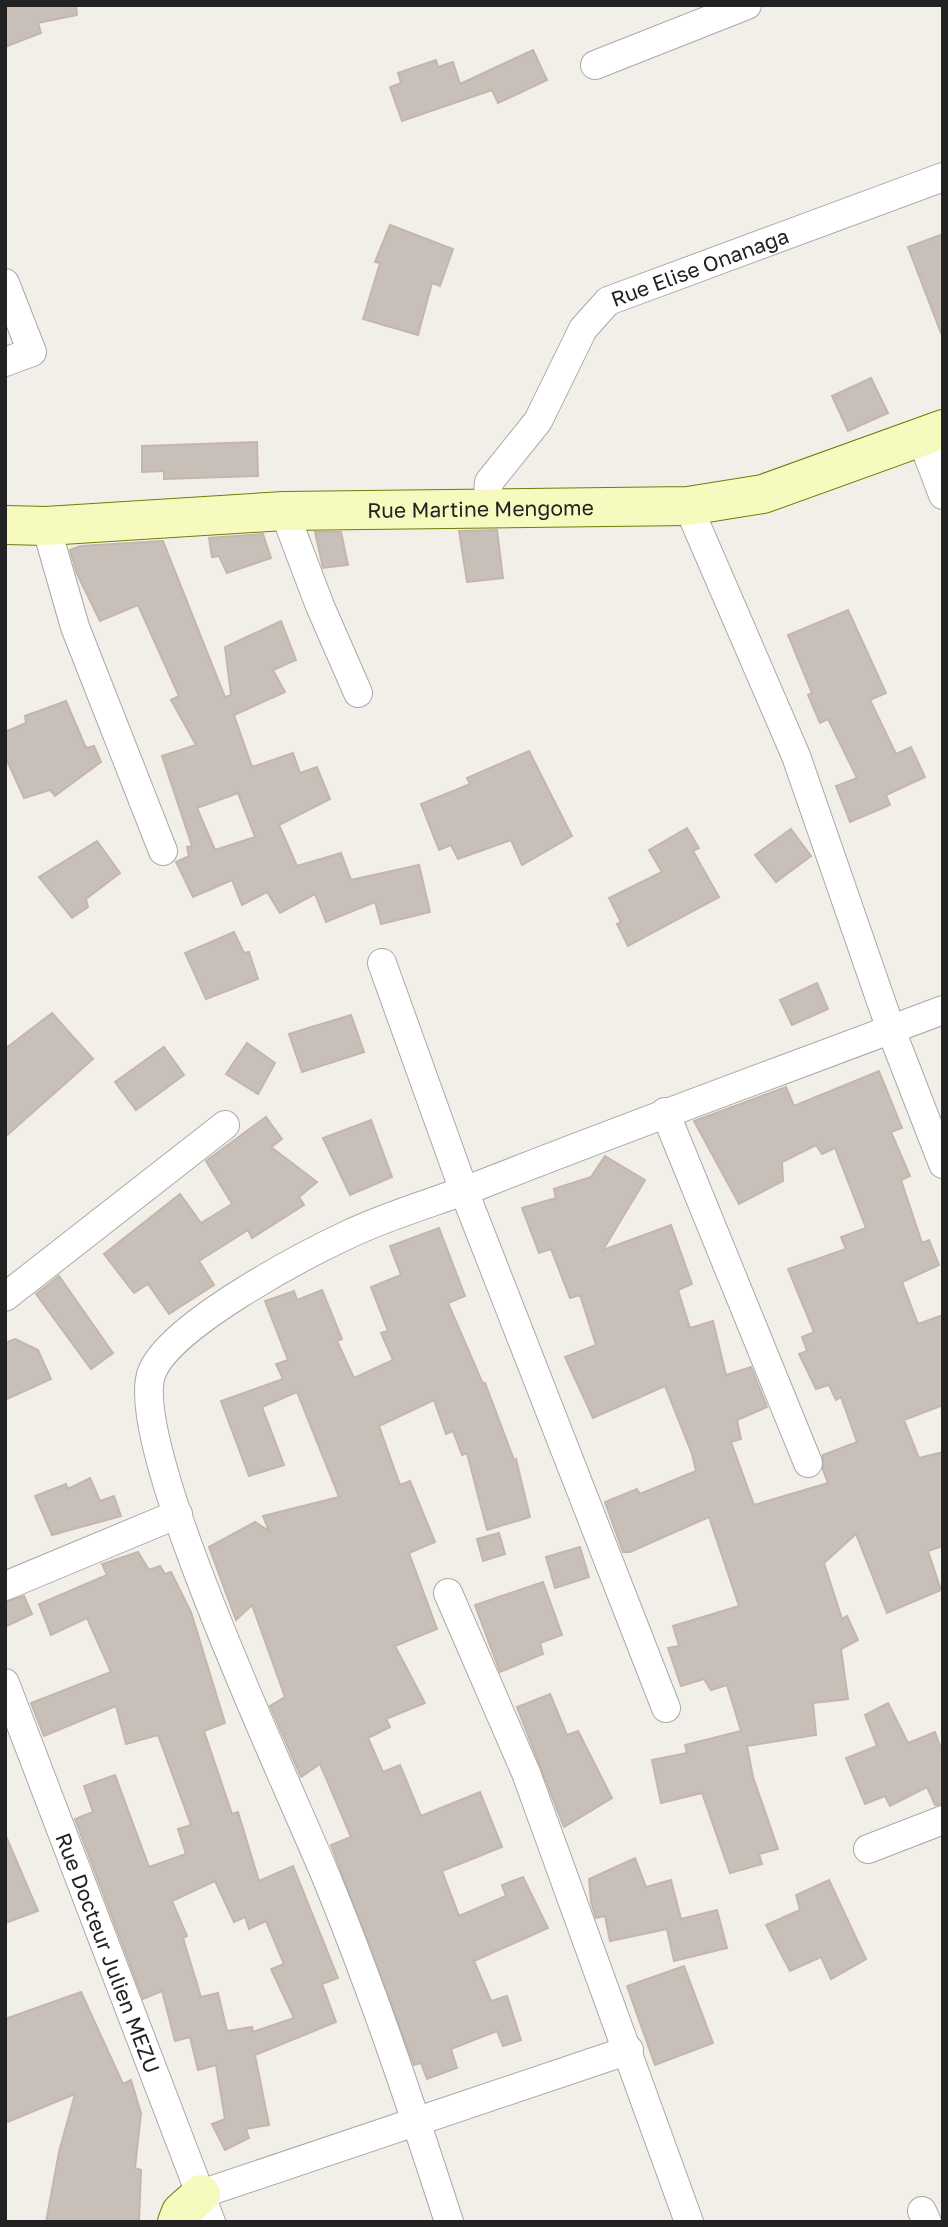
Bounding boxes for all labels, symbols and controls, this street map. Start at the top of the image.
street label: Rue Elise Onanaga [607,222,792,312]
street label: Rue Martine Mengome [367,494,594,523]
street label: Rue Docteur Julien MEZU [50,1829,166,2077]

